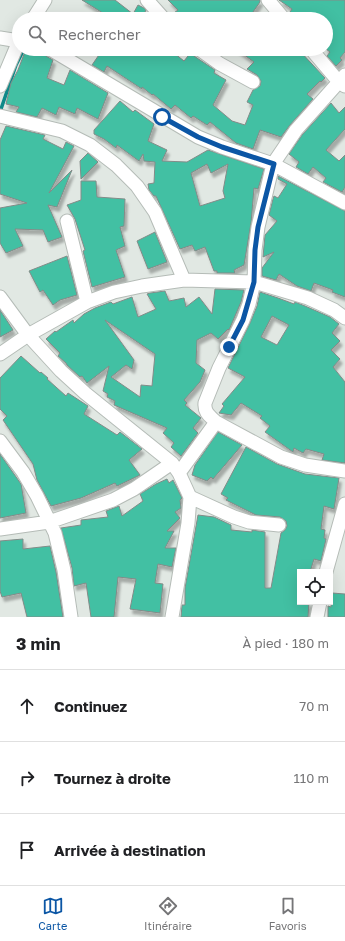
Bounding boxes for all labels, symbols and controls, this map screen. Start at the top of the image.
search box [12,12,333,56]
icon: search [26,23,48,45]
text: Rechercher [58,25,141,43]
route start [153,108,171,126]
route end [220,338,238,356]
map controls [297,569,333,605]
button: locate [297,569,333,605]
text: 3 min [16,633,60,654]
text: À pied · 180 m [243,635,329,651]
icon: ahead [16,695,38,717]
text: Continuez [54,697,127,715]
text: 70 m [299,698,329,714]
icon: right [16,767,38,789]
text: Tournez à droite [54,769,171,787]
text: 110 m [294,770,329,786]
icon: arrive [16,839,38,861]
text: Arrivée à destination [54,841,206,859]
tab: Carte [38,895,67,932]
tab: Itinéraire [144,895,192,932]
tab: Favoris [269,895,307,932]

